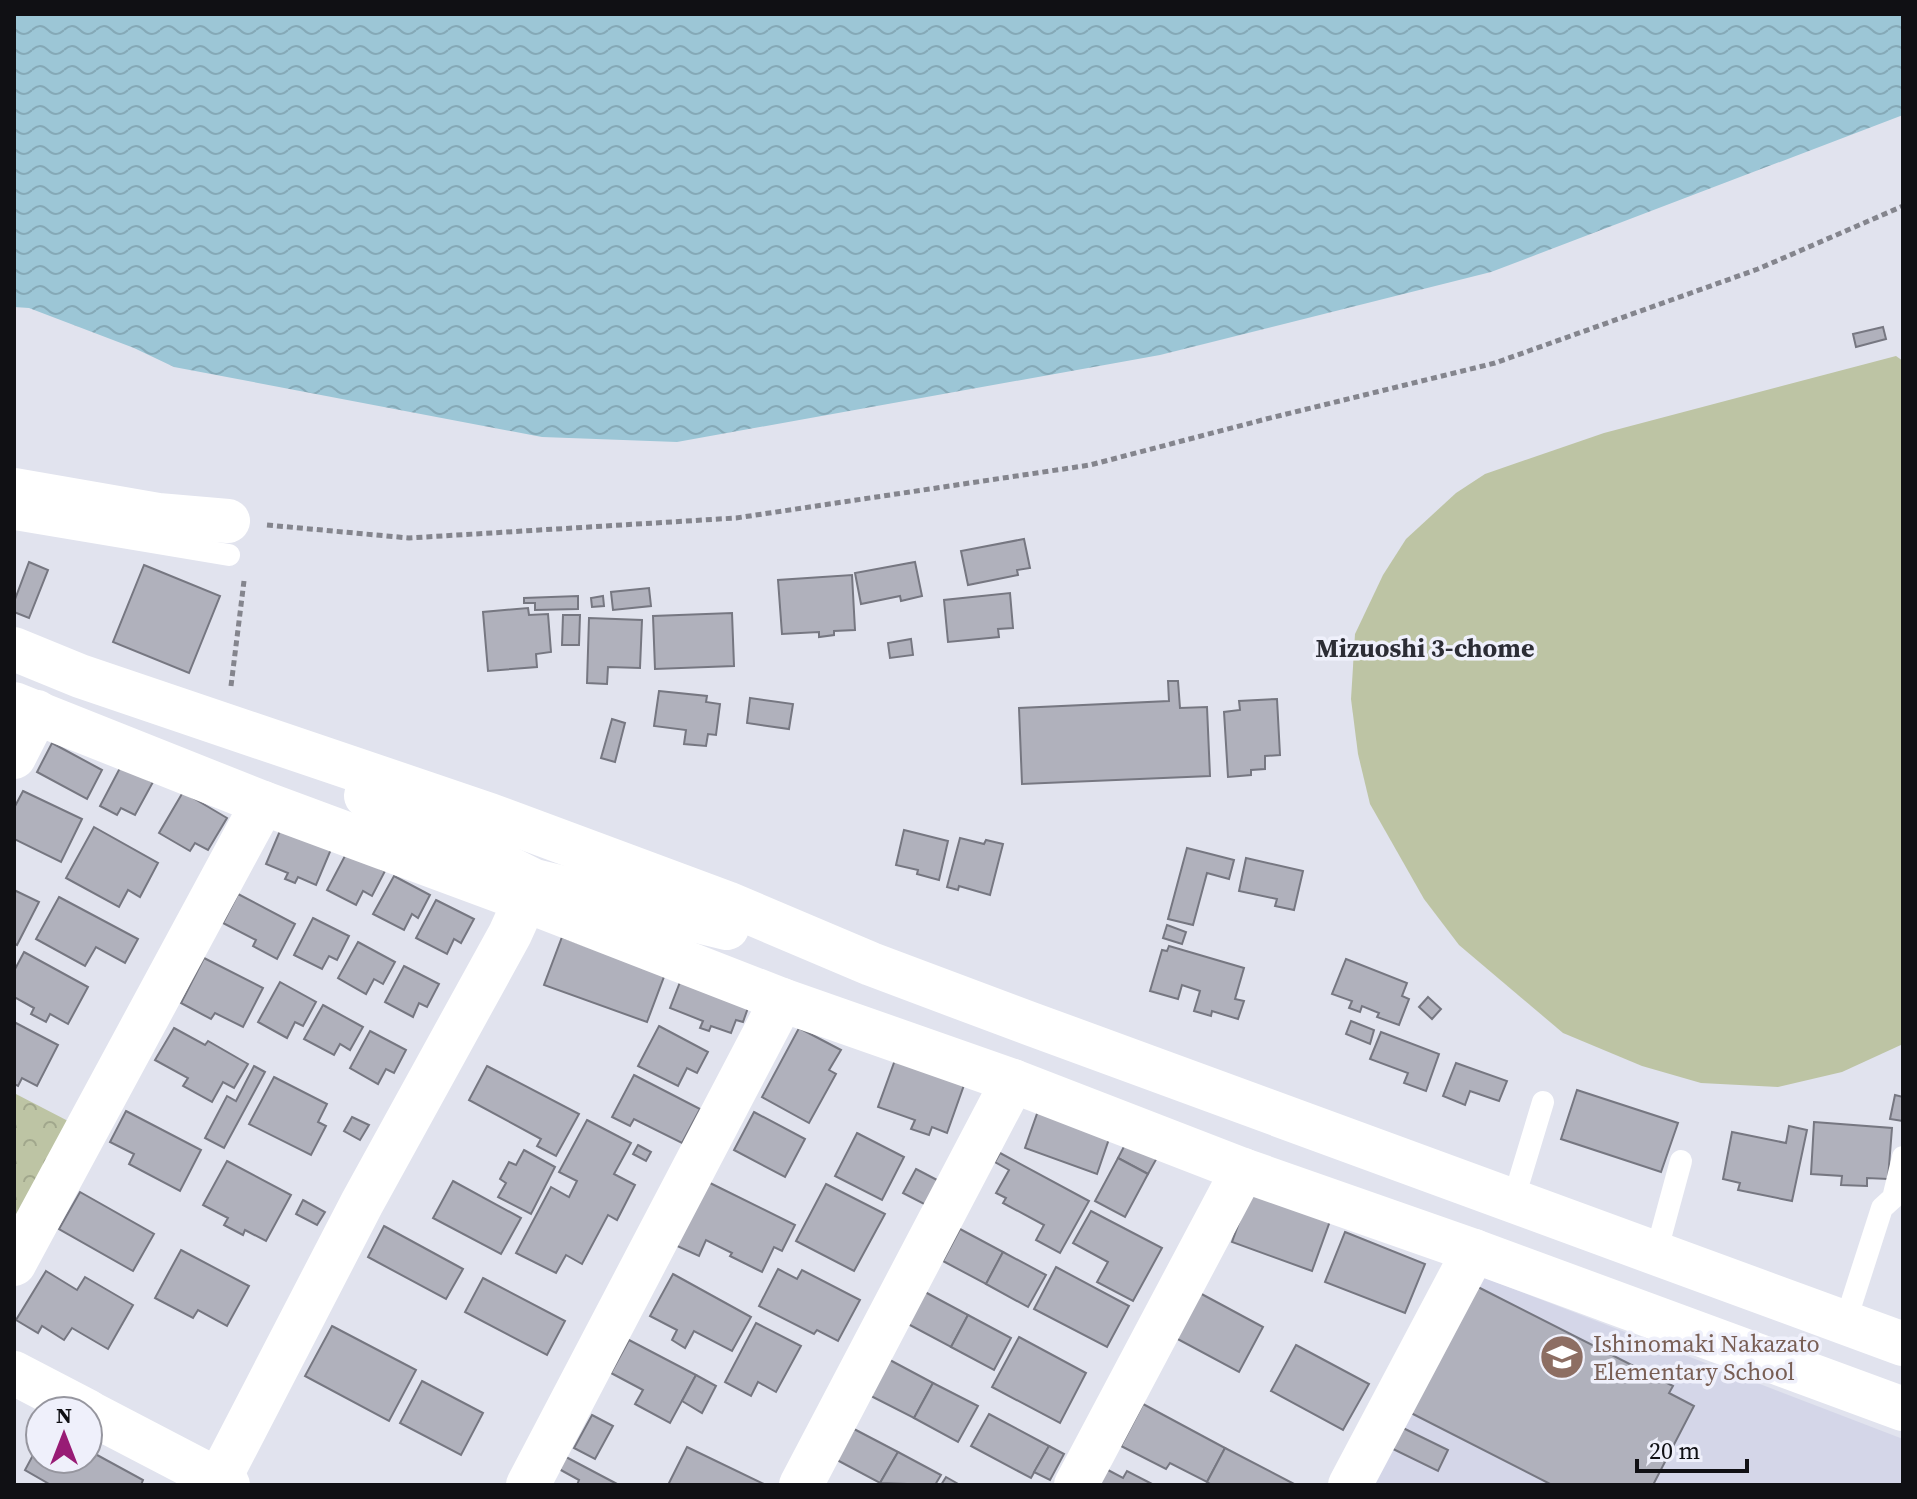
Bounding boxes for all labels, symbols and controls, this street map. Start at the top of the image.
district label: Mizuoshi 3-chome [1316,630,1534,666]
place label: Ishinomaki Nakazato Elementary School [1593,1327,1820,1388]
school or university icon: Ishinomaki Nakazato Elementary School [1538,1333,1586,1381]
north arrow [24,1395,104,1475]
text: N [56,1400,72,1430]
scale bar [1637,1423,1747,1473]
text: 20 m [1649,1434,1700,1467]

